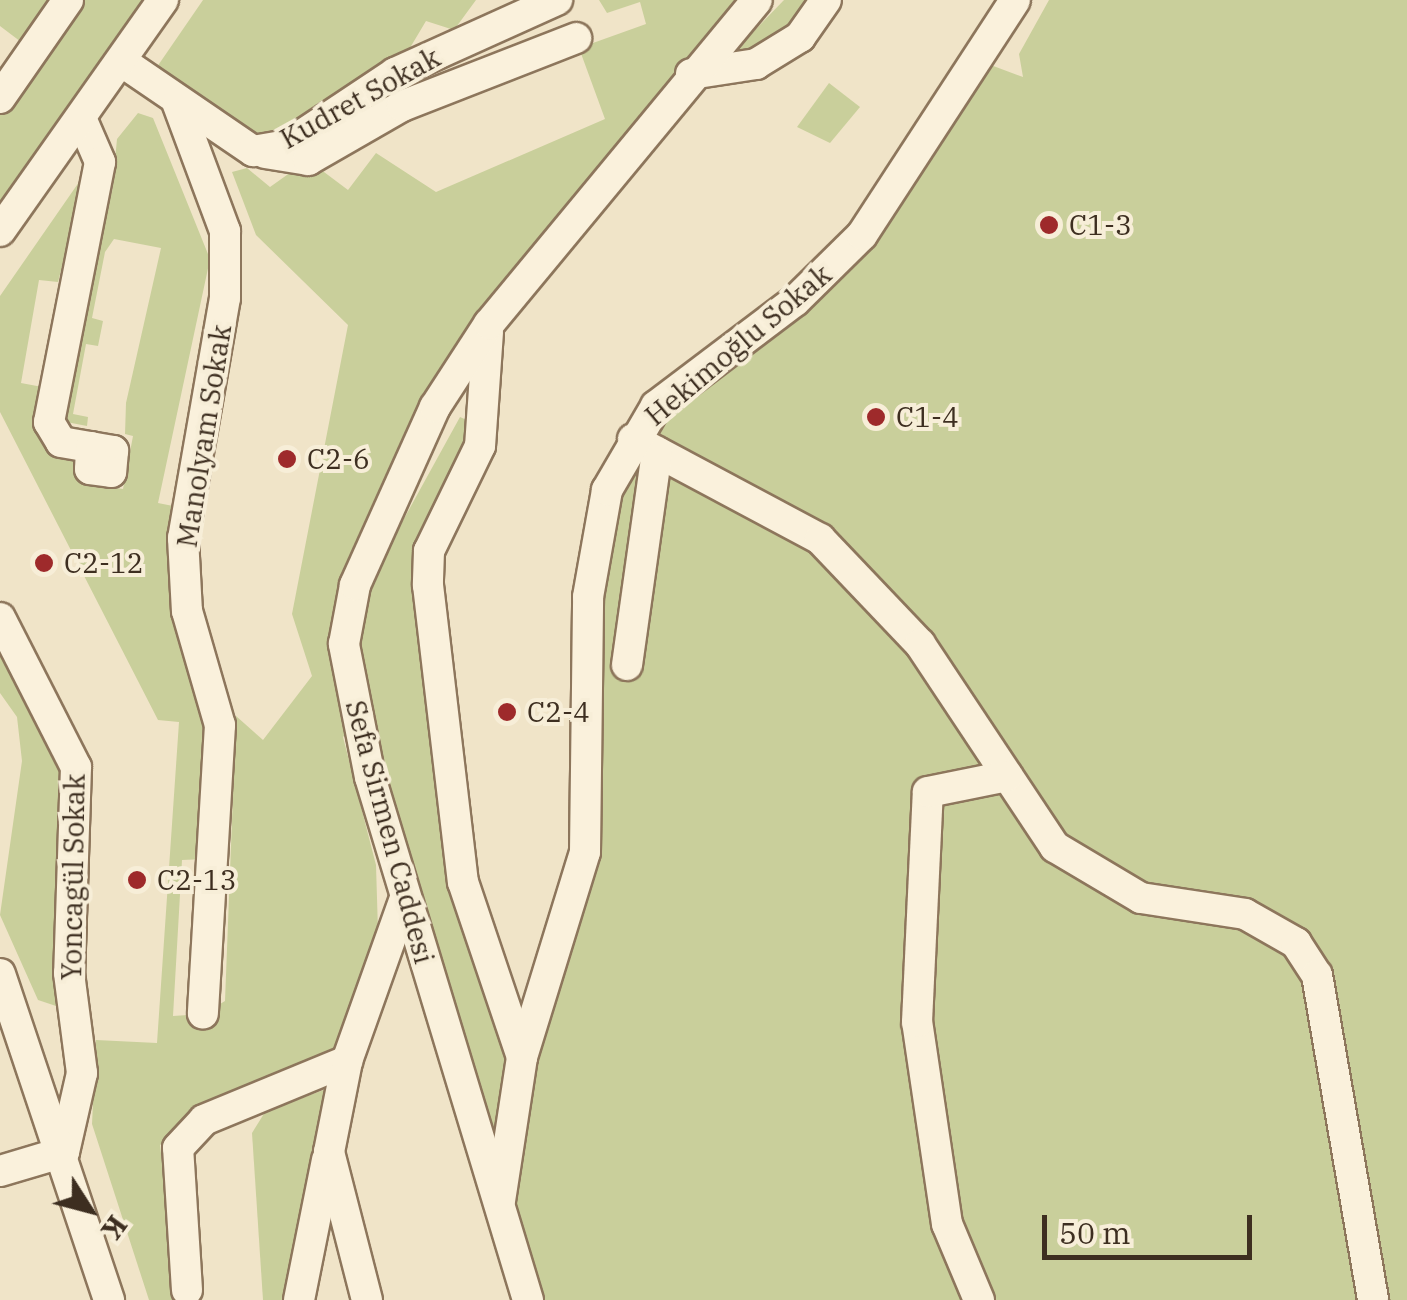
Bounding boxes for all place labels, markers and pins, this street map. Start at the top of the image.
place label: C1-3 [1069,208,1132,242]
marker: C1-3 [1038,214,1060,236]
place label: C1-4 [896,400,959,434]
marker: C1-4 [865,406,887,428]
place label: C2-6 [307,442,370,476]
marker: C2-6 [276,448,298,470]
place label: C2-12 [64,546,144,580]
marker: C2-12 [33,552,55,574]
place label: C2-4 [527,695,590,729]
marker: C2-4 [496,701,518,723]
place label: C2-13 [157,863,237,897]
marker: C2-13 [126,869,148,891]

